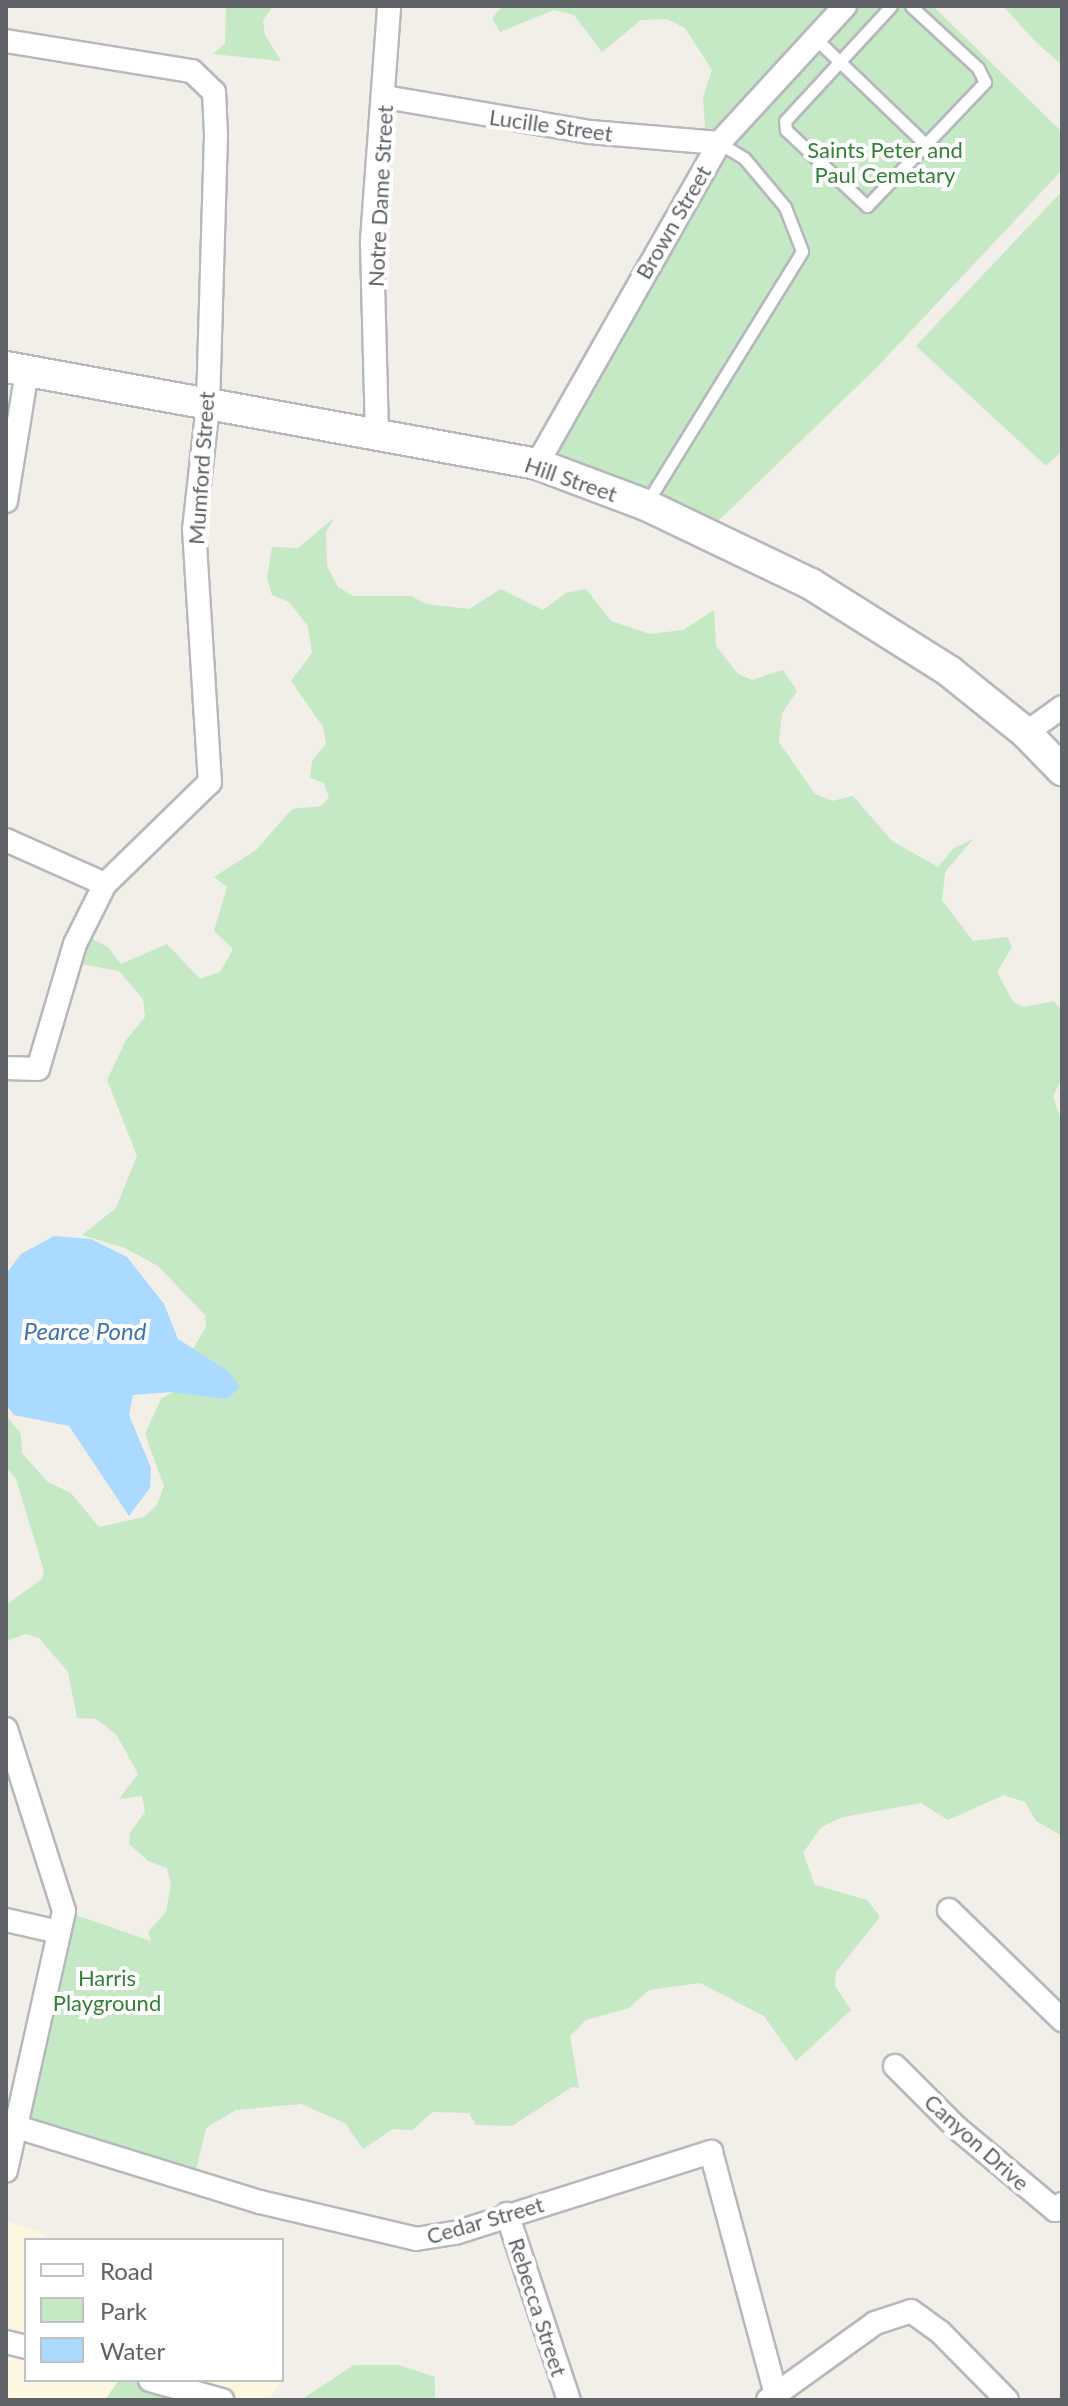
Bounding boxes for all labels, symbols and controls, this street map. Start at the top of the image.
street label: Lucille Street [488,103,614,147]
street label: Notre Dame Street [362,104,398,288]
park label: Saints Peter and Paul Cemetary [807,136,963,188]
street label: Brown Street [630,160,716,284]
street label: Mumford Street [182,390,220,546]
street label: Hill Street [521,451,621,507]
water label: Pearce Pond [24,1317,146,1345]
park label: Harris Playground [53,1964,161,2016]
street label: Canyon Drive [919,2088,1035,2196]
street label: Cedar Street [423,2191,547,2249]
street label: Rebecca Street [503,2234,573,2380]
legend [24,2238,284,2382]
text: Road [100,2256,153,2285]
text: Park [100,2296,147,2325]
text: Water [100,2336,165,2365]

